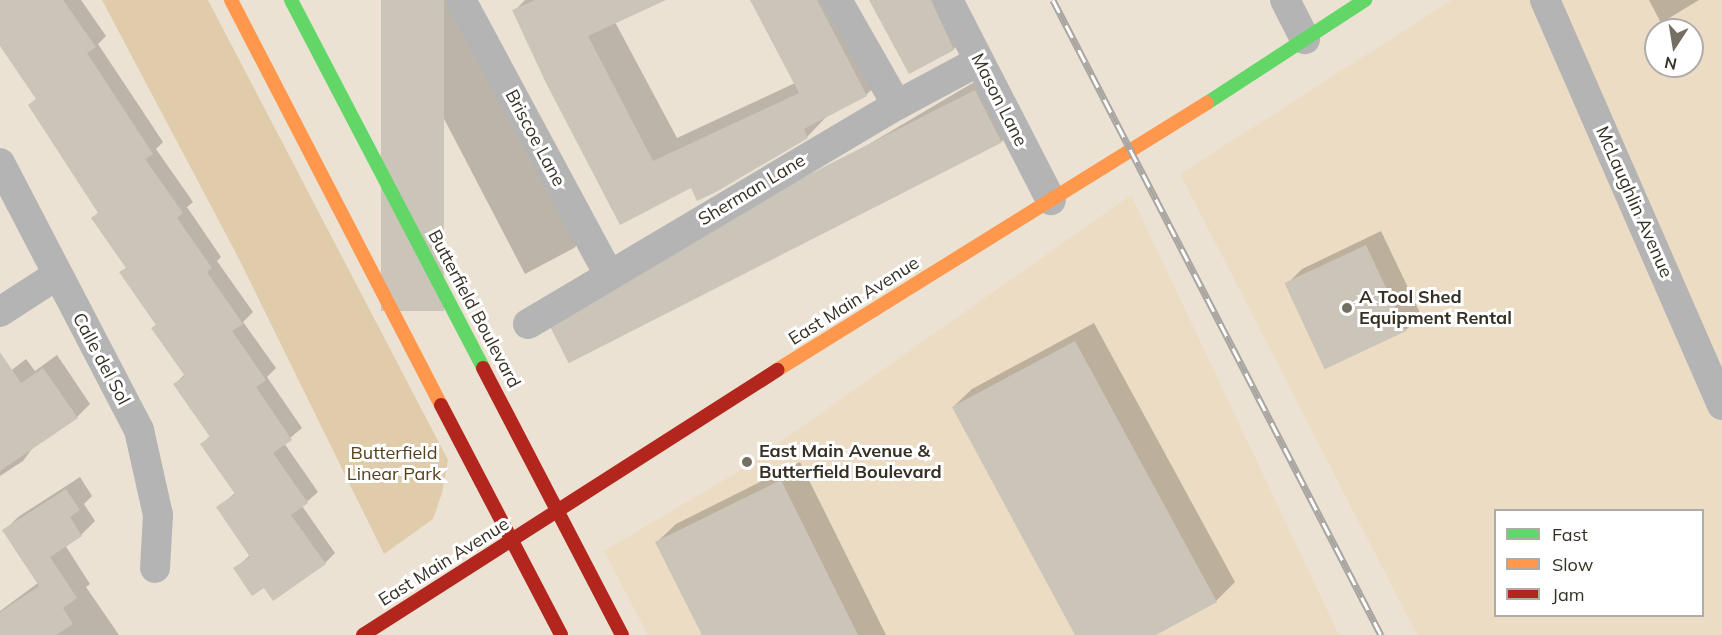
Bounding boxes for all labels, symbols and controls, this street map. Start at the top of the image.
north arrow [1644,18,1704,78]
street label: Mason Lane [966,50,1032,150]
text: N [1663,53,1679,75]
street label: Briscoe Lane [500,86,570,190]
street label: McLaughlin Avenue [1591,123,1677,281]
street label: Sherman Lane [695,150,809,230]
street label: Butterfield Boulevard [423,226,525,392]
street label: East Main Avenue [785,252,923,350]
place label: A Tool Shed Equipment Rental [1359,287,1512,330]
marker: A Tool Shed Equipment Rental [1340,301,1354,315]
street label: Calle del Sol [68,309,134,409]
place label: East Main Avenue & Butterfield Boulevard [759,441,942,484]
park label: Butterfield Linear Park [347,443,441,486]
marker: East Main Avenue & Butterfield Boulevard [740,455,754,469]
legend [1494,509,1704,617]
street label: East Main Avenue [375,513,513,611]
text: Fast [1552,523,1588,546]
text: Slow [1552,553,1593,576]
text: Jam [1552,583,1585,606]

